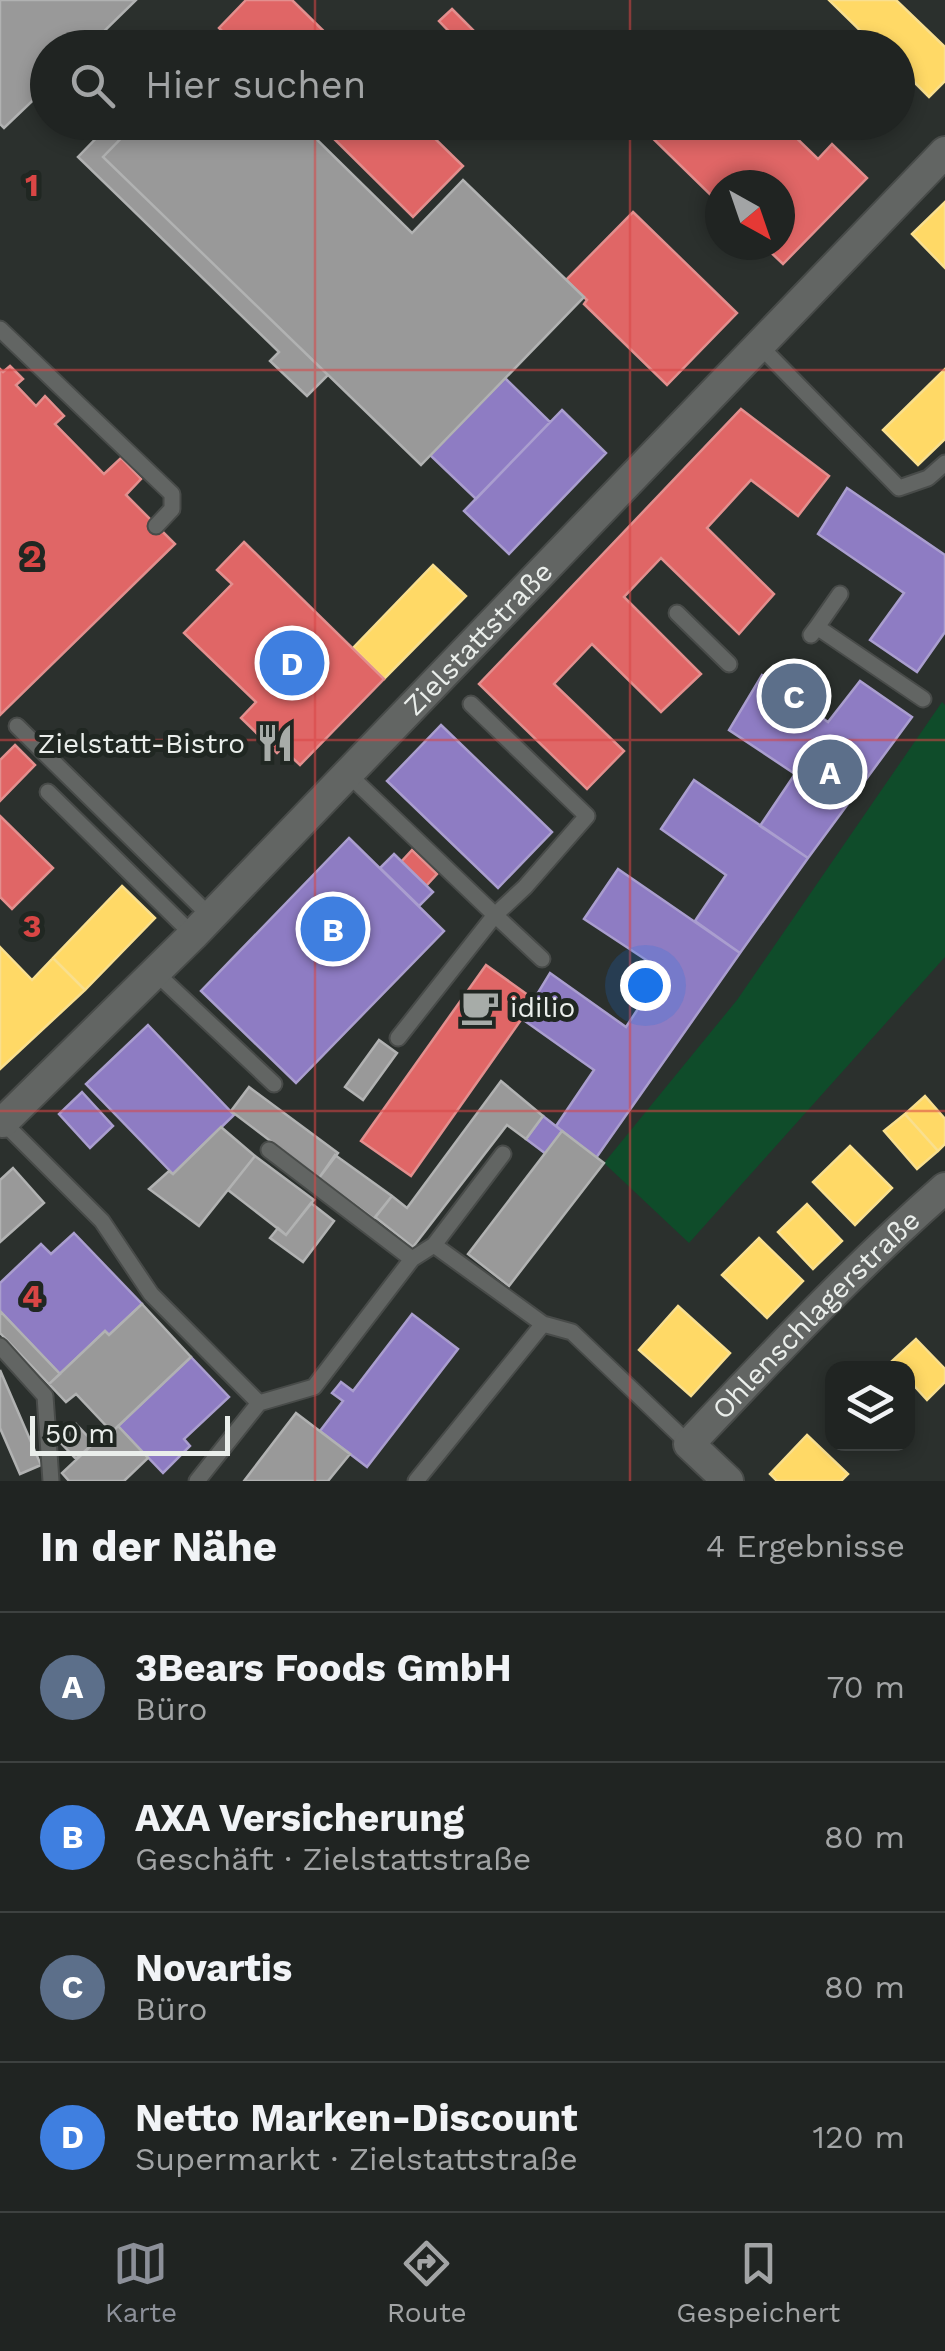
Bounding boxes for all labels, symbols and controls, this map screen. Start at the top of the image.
search box [30,30,915,140]
icon: search [65,58,120,113]
text: Hier suchen [145,63,366,107]
text: 1 [25,166,39,204]
north arrow [705,170,795,260]
text: 2 [22,537,42,575]
street label: Zielstattstraße [397,555,560,722]
pin: D [260,626,324,700]
pin: C [762,658,826,734]
restaurant icon: Zielstatt-Bistro [254,722,296,764]
place label: Zielstatt-Bistro [38,727,245,760]
pin: A [798,734,862,810]
pin: B [300,892,366,966]
text: 3 [23,907,41,945]
your location [620,960,671,1011]
cafe icon: idilio [459,986,501,1028]
place label: idilio [510,991,575,1024]
street label: Ohlenschlagerstraße [705,1203,927,1426]
text: 4 [22,1277,42,1315]
map controls [825,1361,915,1451]
button: layers [825,1361,915,1451]
scale bar [30,1411,230,1456]
text: 50 m [45,1417,115,1450]
text: In der Nähe [40,1522,277,1571]
text: 4 Ergebnisse [706,1527,905,1565]
text: 3Bears Foods GmbH [135,1646,512,1690]
text: A [62,1668,83,1706]
text: 70 m [826,1668,905,1706]
text: Büro [135,1690,207,1728]
text: AXA Versicherung [135,1796,464,1840]
text: B [62,1818,83,1856]
text: 80 m [824,1818,905,1856]
text: Geschäft · Zielstattstraße [135,1840,531,1878]
text: Novartis [135,1946,292,1990]
text: C [62,1968,83,2006]
text: 80 m [824,1968,905,2006]
text: Büro [135,1990,207,2028]
text: Netto Marken-Discount [135,2096,578,2140]
text: D [61,2118,84,2156]
text: 120 m [813,2118,905,2156]
text: Supermarkt · Zielstattstraße [135,2140,578,2178]
tab: Karte [105,2236,177,2329]
tab: Route [387,2236,467,2329]
tab: Gespeichert [676,2236,840,2329]

